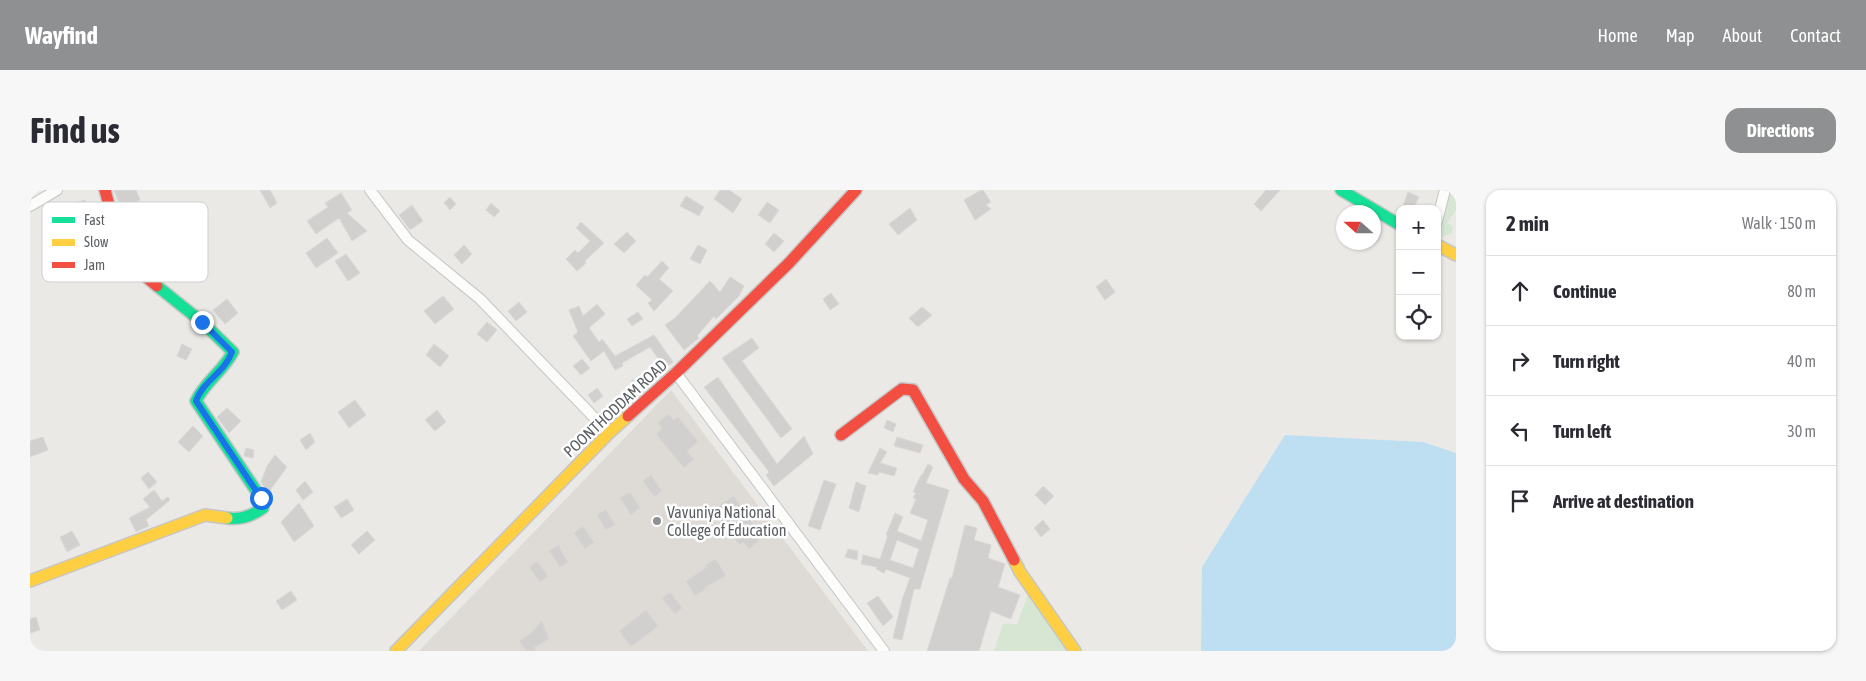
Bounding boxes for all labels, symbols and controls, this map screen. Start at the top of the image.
text: Wayfind [25,22,98,49]
text: Home [1598,25,1638,46]
text: Map [1666,25,1695,46]
text: About [1723,25,1762,46]
text: Contact [1790,25,1841,46]
button: Directions [1725,108,1836,153]
text: Find us [30,110,120,150]
legend [42,202,208,282]
north arrow [1336,205,1381,250]
map controls [1396,205,1441,340]
button: + [1396,205,1441,250]
text: 2 min [1506,211,1549,235]
text: Fast [84,212,105,228]
text: Walk · 150 m [1742,214,1816,232]
text: Slow [84,234,109,250]
button: − [1396,250,1441,295]
text: Jam [84,257,105,273]
icon: ahead [1506,277,1534,305]
text: Continue [1553,280,1617,302]
text: 80 m [1787,282,1816,300]
button: locate [1396,295,1441,340]
route end [191,311,214,334]
icon: right [1506,347,1534,375]
text: Turn right [1553,350,1620,372]
text: 40 m [1787,352,1816,370]
street label: POONTHODDAM ROAD [560,356,670,460]
icon: left [1506,417,1534,445]
text: Turn left [1553,420,1611,442]
text: 30 m [1787,422,1816,440]
route start [250,487,273,510]
icon: arrive [1506,487,1534,515]
text: Arrive at destination [1553,490,1694,512]
place label: Vavuniya National College of Education [667,503,787,540]
marker: Vavuniya National College of Education [651,515,663,527]

